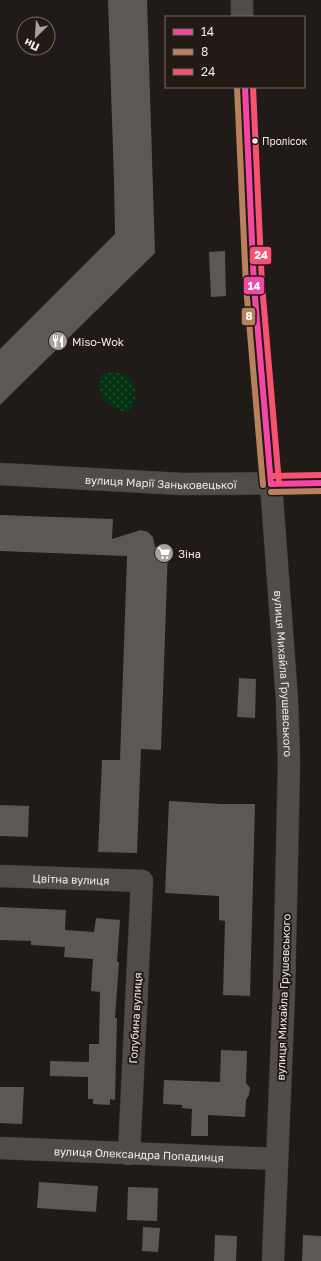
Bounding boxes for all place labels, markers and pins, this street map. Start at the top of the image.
place label: Пролісок [262,135,308,147]
marker: Пролісок [250,136,260,146]
restaurant icon: Miso-Wok [47,330,69,352]
place label: Miso-Wok [72,335,124,348]
supermarket icon: Зіна [153,542,175,564]
place label: Зіна [178,547,201,560]

